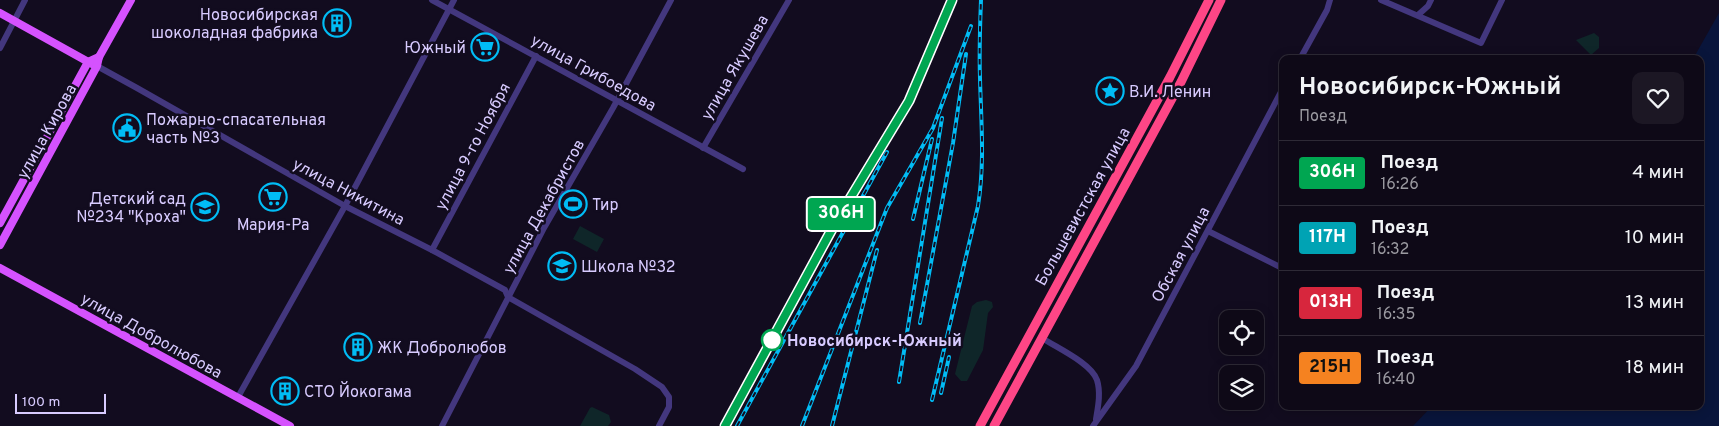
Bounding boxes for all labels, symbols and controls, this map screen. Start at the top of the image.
place label: Новосибирская шоколадная фабрика [151,6,318,44]
building icon: Новосибирская шоколадная фабрика [322,8,352,38]
street label: улица Якушева [698,12,774,124]
street label: улица Грибоедова [527,31,659,116]
supermarket icon: Южный [470,32,500,62]
place label: Южный [404,39,466,59]
button: heart [1632,72,1684,124]
text: Новосибирск-Южный [1299,73,1561,103]
place icon: В.И. Ленин [1095,76,1125,106]
street label: улица 9-го Ноября [432,80,516,214]
street label: улица Кирова [13,81,82,183]
place label: В.И. Ленин [1129,83,1211,103]
text: Поезд [1299,107,1347,127]
place label: Пожарно-спасательная часть №3 [146,111,326,149]
public building icon: Пожарно-спасательная часть №3 [112,113,142,143]
street label: Большевистская улица [1032,124,1136,290]
street label: улица Декабристов [499,136,590,278]
text: Поезд [1380,151,1438,175]
street label: улица Никитина [289,155,407,231]
text: 306Н [1309,161,1355,184]
text: 4 мин [1632,161,1684,185]
text: 16:26 [1380,175,1419,195]
supermarket icon: Мария-Ра [258,182,288,212]
sports icon: Тир [558,189,588,219]
place label: Детский сад №234 "Кроха" [76,190,186,228]
school or university icon: Детский сад №234 "Кроха" [190,192,220,222]
place label: Тир [592,196,618,216]
line badge: 306Н [806,198,876,230]
text: 306Н [818,202,864,225]
street label: Обская улица [1148,204,1215,306]
place label: Мария-Ра [237,216,309,236]
text: Поезд [1371,216,1429,240]
text: 117Н [1309,226,1346,249]
text: 10 мин [1625,226,1684,250]
text: 16:32 [1371,240,1409,260]
school or university icon: Школа №32 [547,251,577,281]
place label: Школа №32 [581,258,676,278]
text: Поезд [1377,281,1434,305]
street label: улица Добролюбова [77,290,225,384]
text: 013Н [1309,291,1352,314]
text: 13 мин [1626,291,1684,315]
text: 16:35 [1377,305,1415,325]
map controls [1219,310,1264,410]
button: locate [1219,310,1264,355]
marker: Новосибирск-Южный [761,329,783,351]
building icon: ЖК Добролюбов [343,332,373,362]
place label: Новосибирск-Южный [787,332,962,352]
place label: ЖК Добролюбов [377,339,507,359]
text: Поезд [1376,346,1434,370]
text: 215Н [1309,356,1351,379]
text: 18 мин [1625,356,1684,380]
button: layers [1219,365,1264,410]
text: 16:40 [1376,370,1416,390]
building icon: СТО Йокогама [270,376,300,406]
place label: СТО Йокогама [304,381,412,403]
scale bar [15,391,106,414]
text: 100 m [22,394,60,411]

